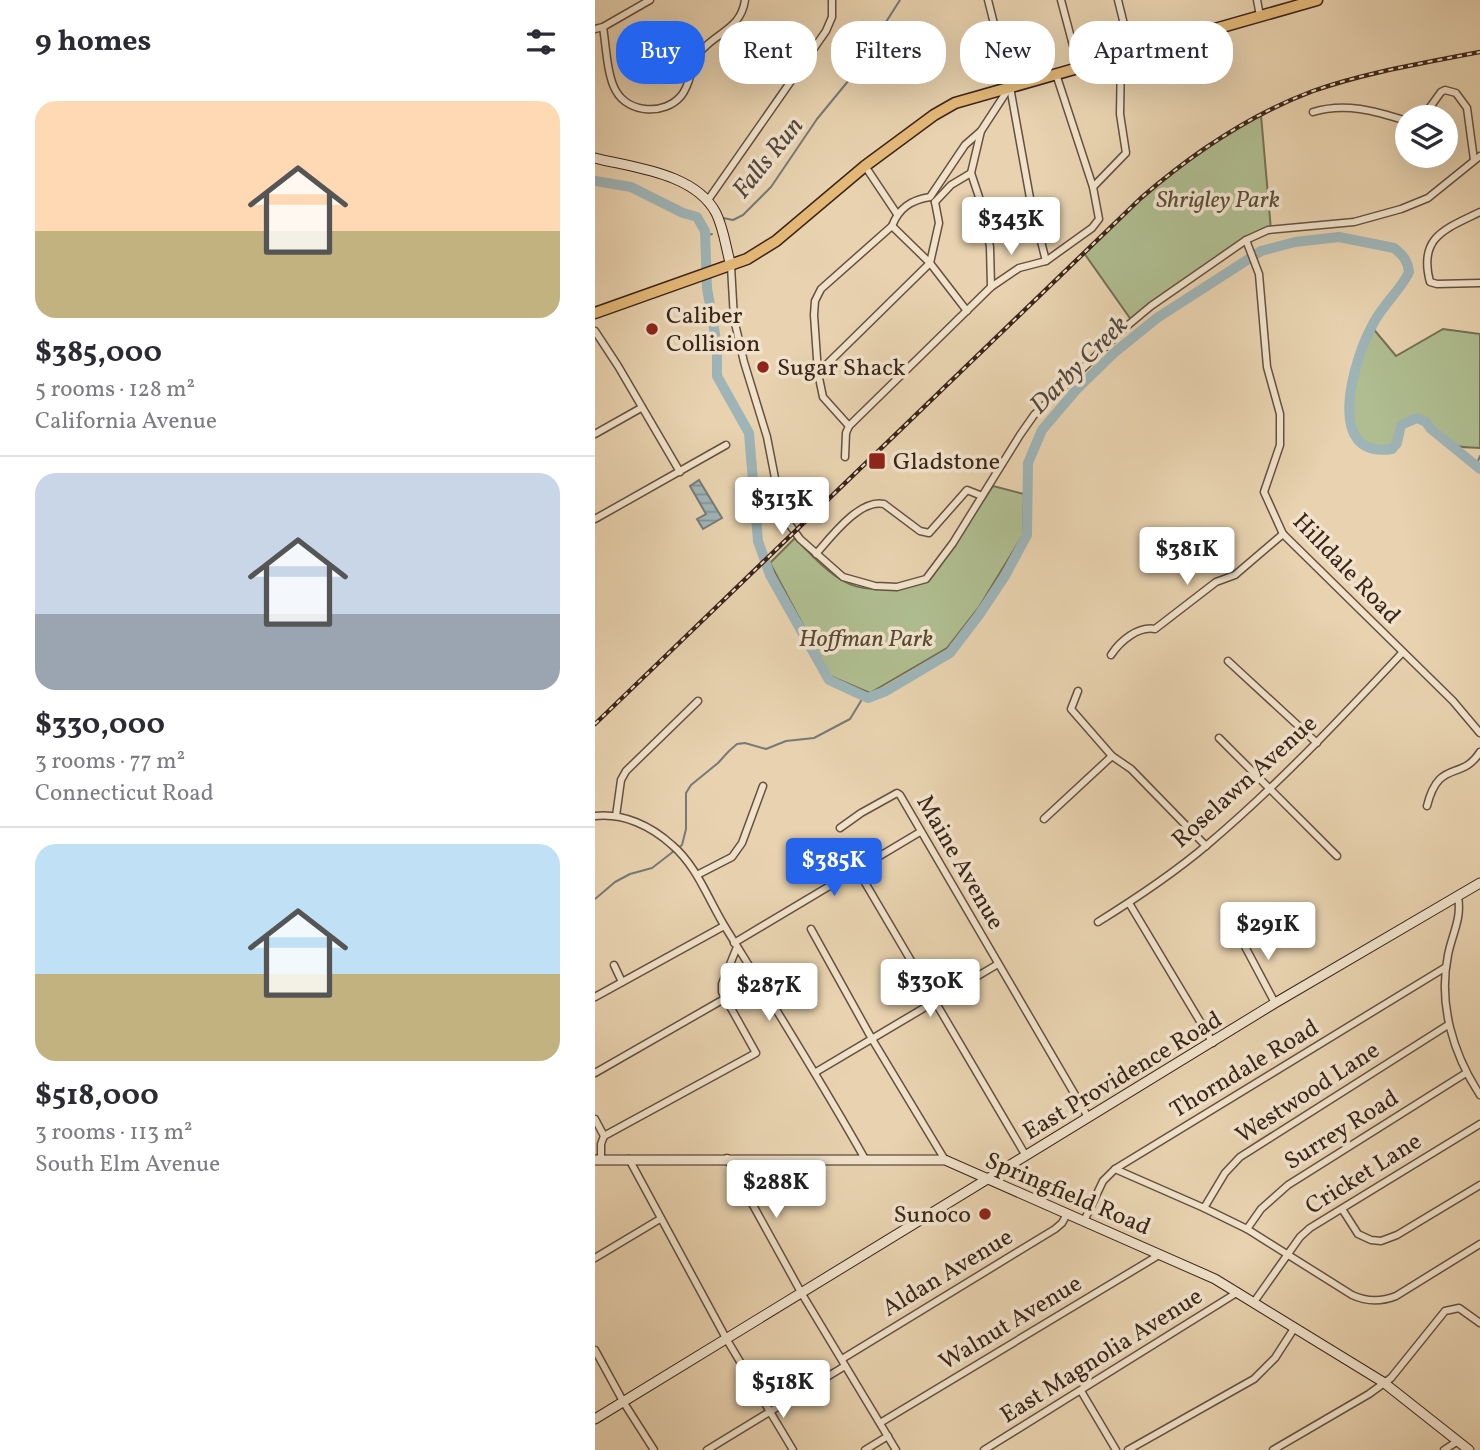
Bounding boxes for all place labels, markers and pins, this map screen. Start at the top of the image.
pin: $343K [962,198,1060,257]
place label: Caliber Collision [666,300,760,362]
marker: Caliber Collision [644,321,660,337]
place label: Sugar Shack [777,352,906,386]
marker: Sugar Shack [755,359,771,375]
place label: Gladstone [893,446,1000,480]
marker: Gladstone [867,451,887,471]
pin: $313K [733,477,831,537]
pin: $381K [1138,528,1236,587]
pin: $385K [785,838,883,898]
pin: $291K [1219,902,1317,962]
pin: $330K [881,960,979,1019]
pin: $287K [720,964,818,1023]
pin: $288K [727,1160,825,1220]
place label: Sunoco [894,1199,971,1233]
marker: Sunoco [977,1206,993,1222]
pin: $518K [734,1360,832,1420]

